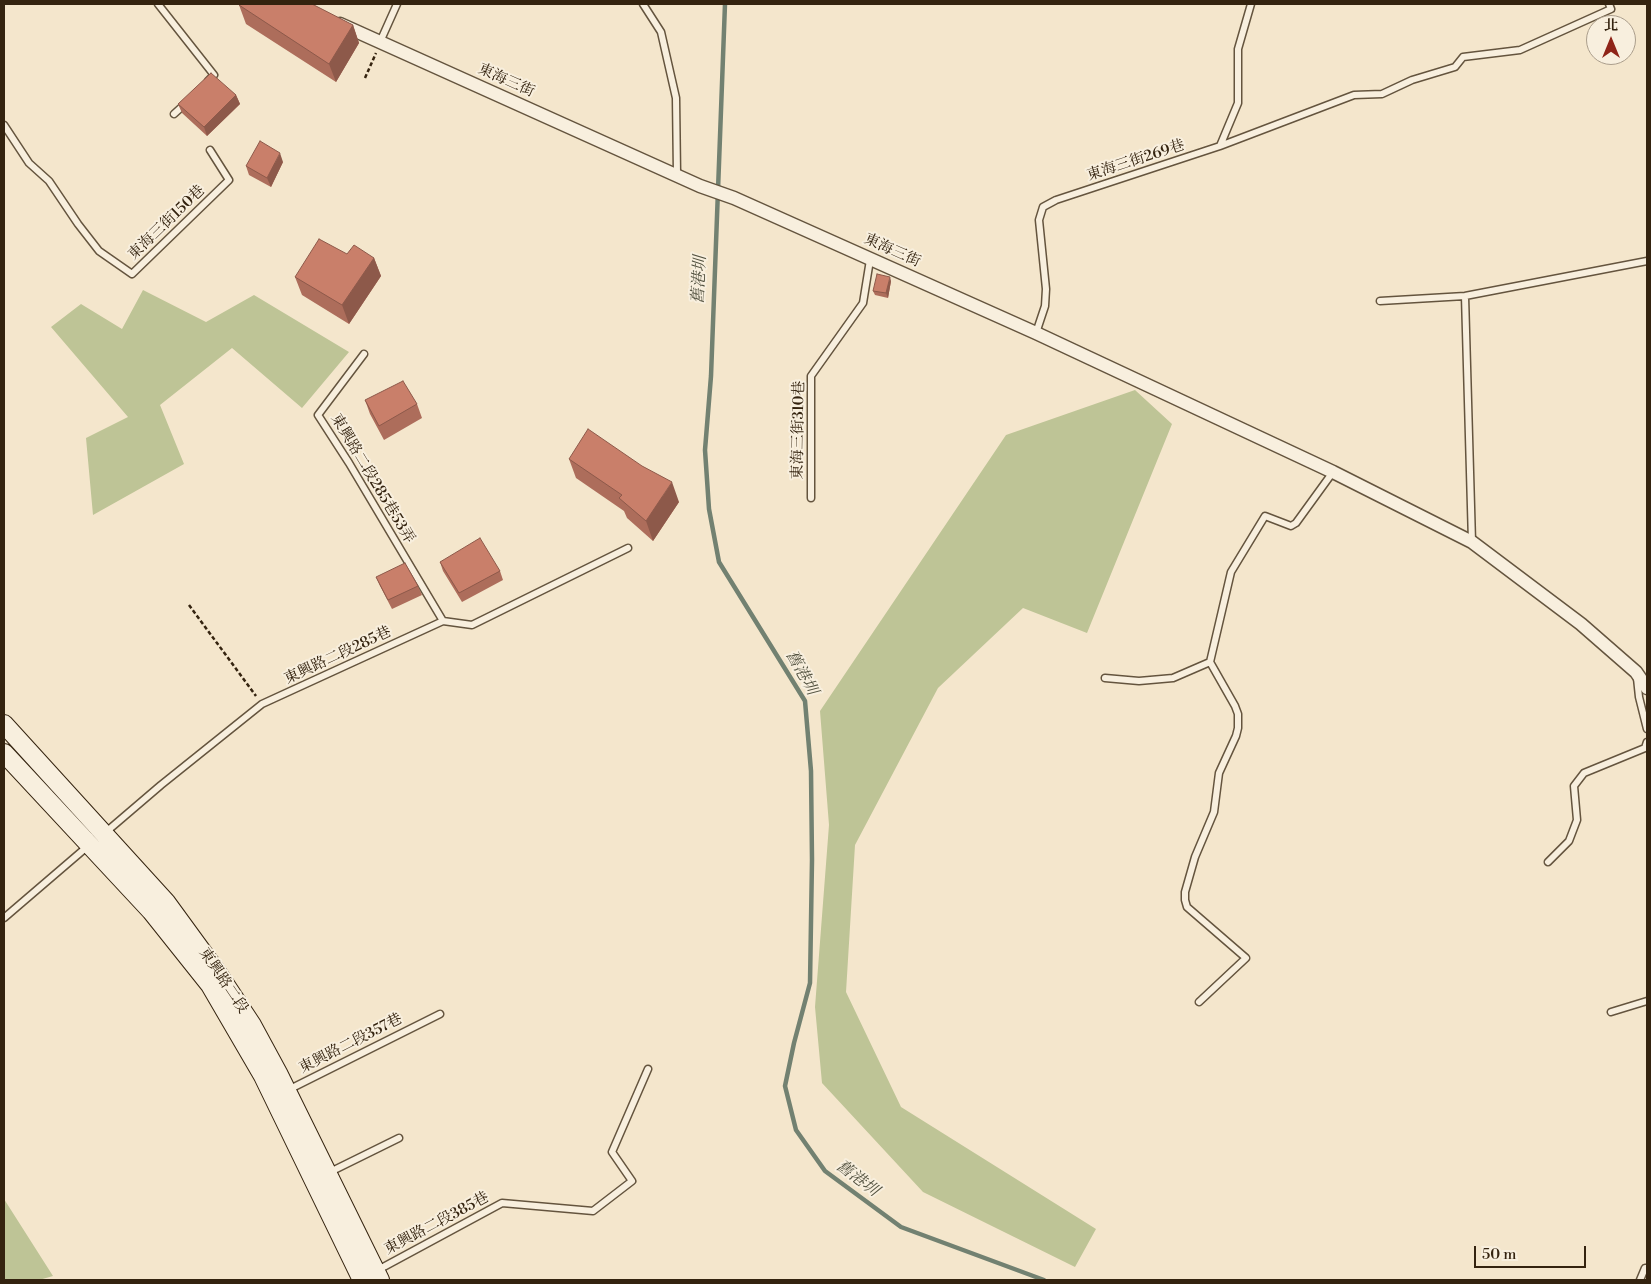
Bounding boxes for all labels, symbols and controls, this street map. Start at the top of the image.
north arrow [1586,15,1636,65]
text: 北 [1604,17,1618,35]
street label: 東海三街 [475,61,537,101]
street label: 東海三街269巷 [1085,137,1187,185]
street label: 東海三街150巷 [125,182,209,264]
street label: 東海三街 [861,231,923,271]
water label: 舊港圳 [689,256,711,304]
street label: 東海三街310巷 [789,380,809,480]
street label: 東興路二段285巷53弄 [326,411,418,547]
street label: 東興路二段285巷 [282,623,394,689]
water label: 舊港圳 [781,647,821,699]
street label: 東興路二段 [195,945,251,1017]
street label: 東興路二段357巷 [296,1010,406,1078]
water label: 舊港圳 [832,1157,882,1201]
street label: 東興路二段385巷 [382,1189,492,1259]
scale bar [1476,1236,1588,1268]
text: 50 m [1482,1245,1516,1264]

